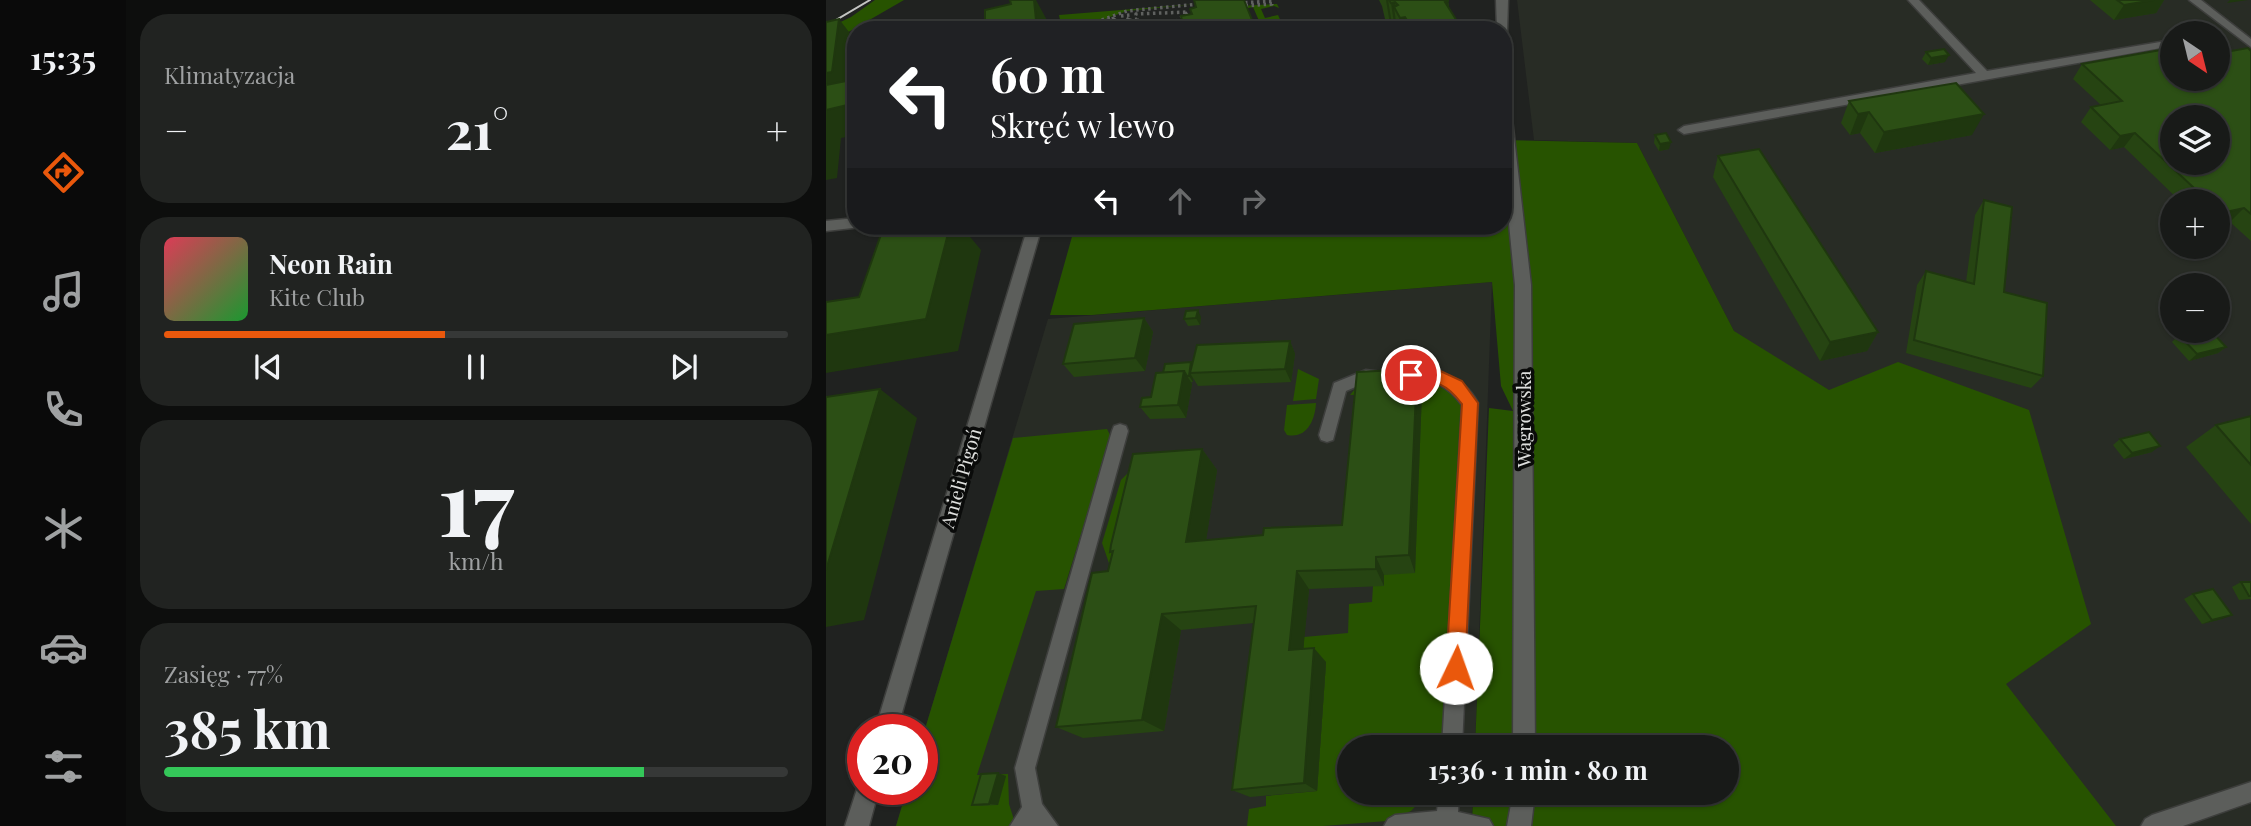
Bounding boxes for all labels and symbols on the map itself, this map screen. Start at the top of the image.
north arrow [2160,21,2230,91]
pin [1381,345,1441,405]
street label: Wagrowska [1510,370,1536,468]
street label: Anieli Pigoń [933,424,987,532]
position arrow [1419,631,1493,705]
speed limit sign: 20 [847,714,938,805]

